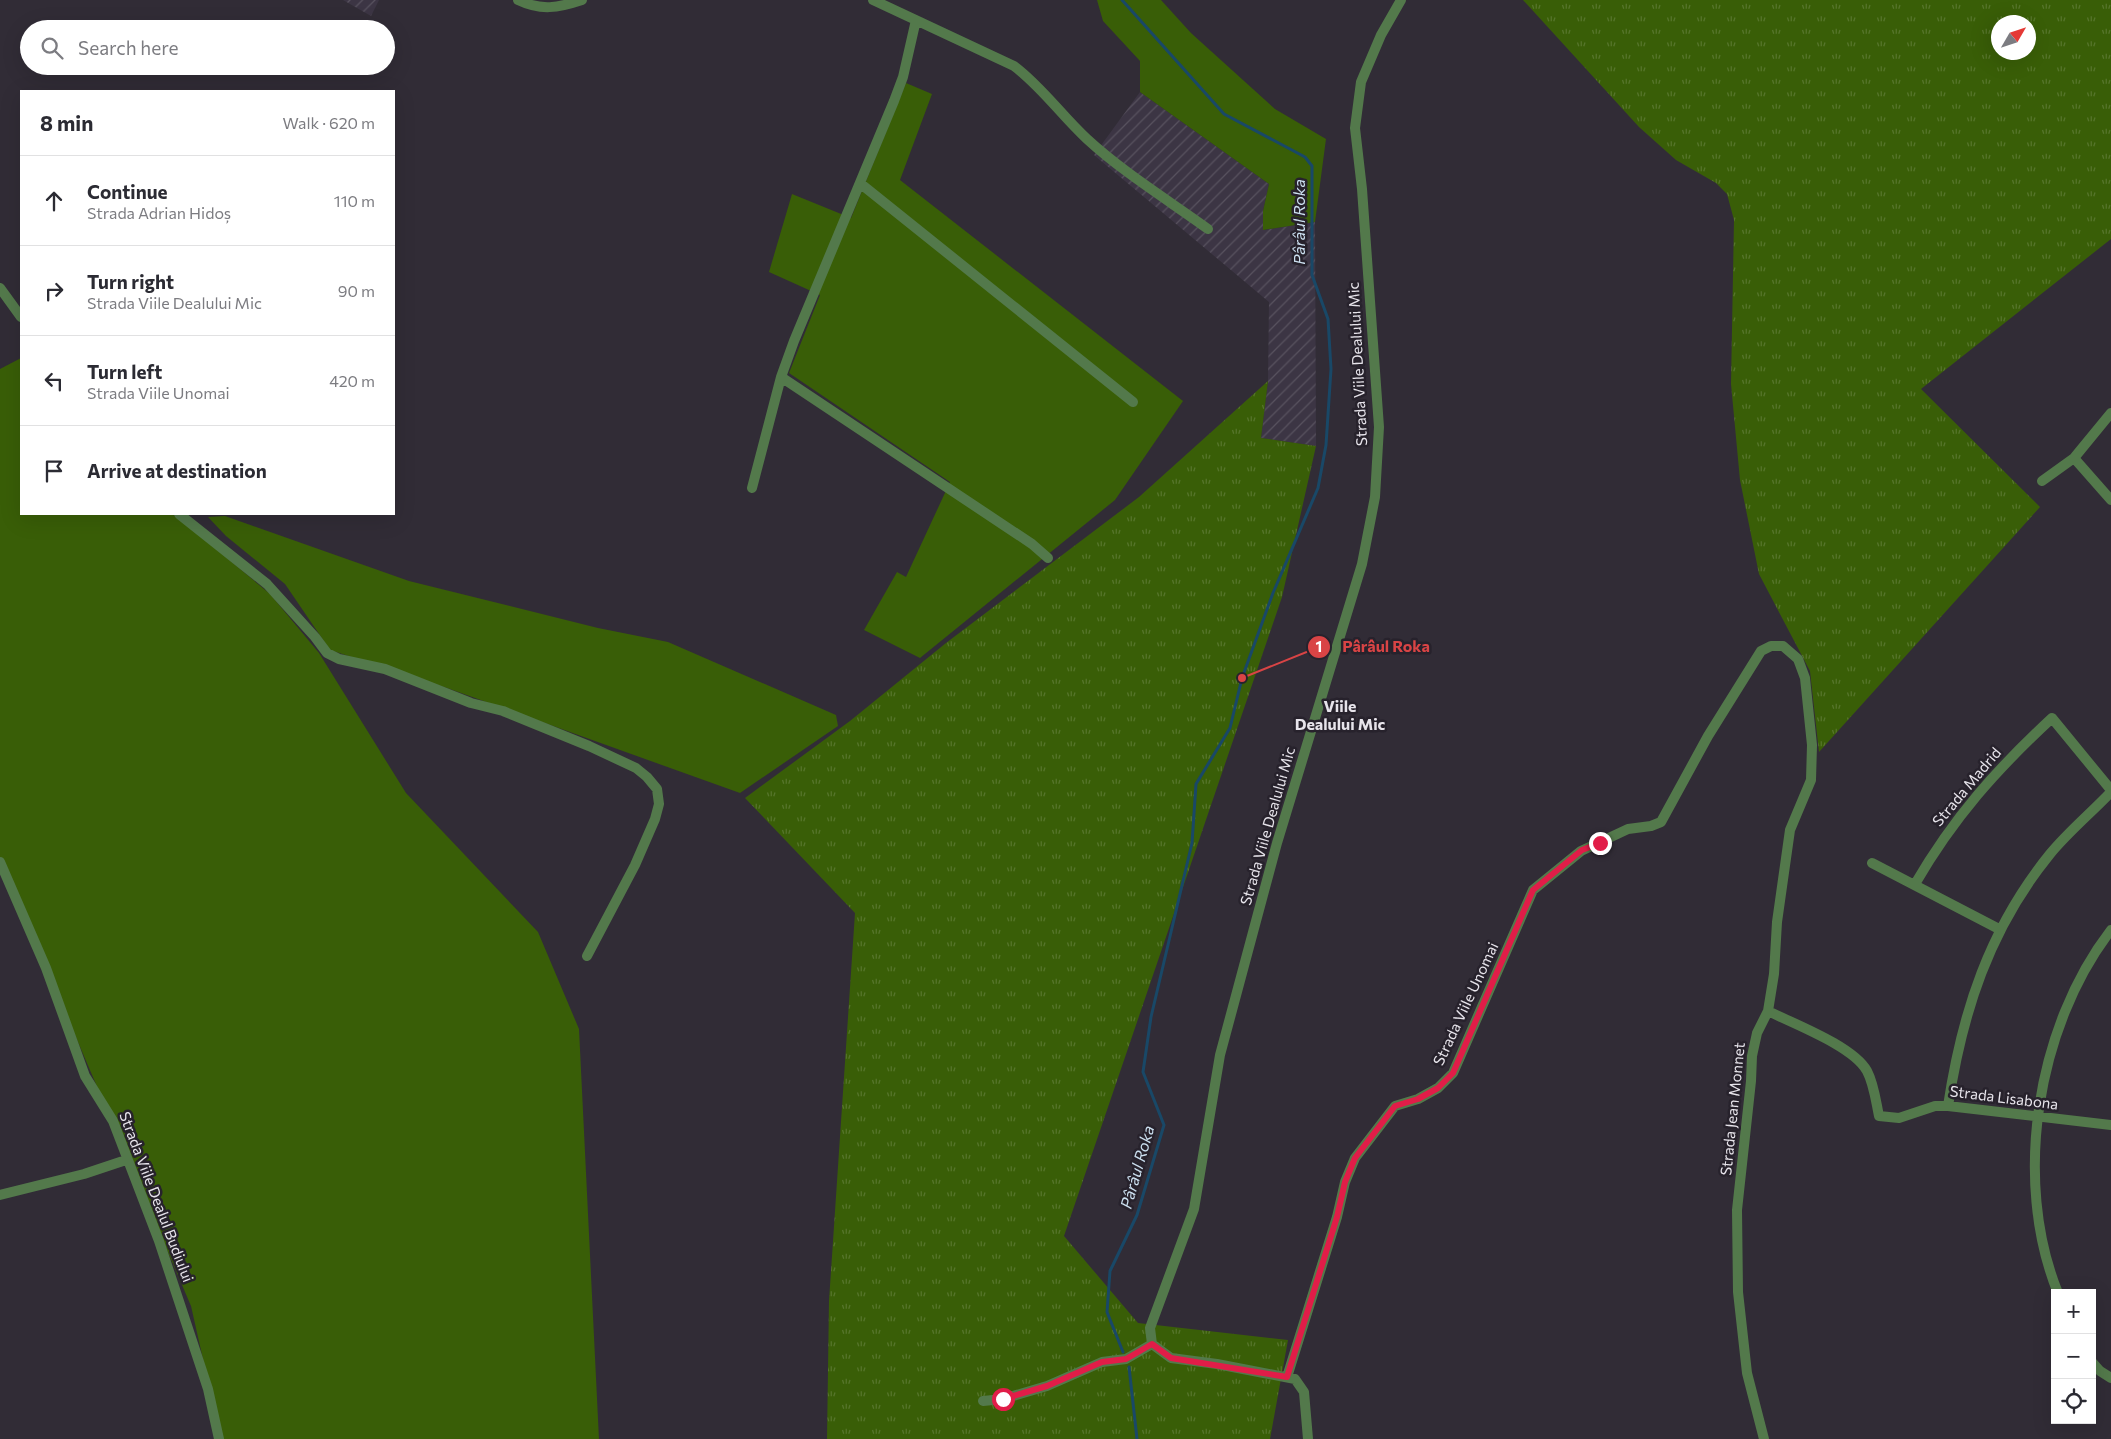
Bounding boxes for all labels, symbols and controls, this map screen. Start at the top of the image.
north arrow [1991,15,2036,60]
search box [20,20,395,75]
icon: search [38,34,66,62]
text: Search here [78,36,178,59]
text: 8 min [40,110,93,135]
text: Walk · 620 m [283,113,375,132]
water label: Pârâul Roka [1289,179,1308,265]
text: Continue [87,180,167,203]
icon: ahead [40,187,68,215]
text: 110 m [334,191,375,210]
text: Strada Adrian Hidoș [87,203,231,222]
text: Turn right [87,270,174,293]
icon: right [40,277,68,305]
text: 90 m [338,281,375,300]
street label: Strada Viile Dealului Mic [1344,282,1370,446]
text: Strada Viile Dealului Mic [87,293,262,312]
text: Turn left [87,360,162,383]
icon: left [40,367,68,395]
text: 420 m [329,371,375,390]
text: Strada Viile Unomai [87,383,230,402]
icon: arrive [40,457,68,485]
text: Arrive at destination [87,459,267,482]
callout: Pârâul Roka [1307,631,1440,662]
text: Pârâul Roka [1342,636,1430,655]
text: 1 [1316,637,1322,655]
district label: Viile Dealului Mic [1295,696,1386,733]
street label: Strada Madrid [1928,743,2004,829]
street label: Strada Viile Dealului Mic [1236,744,1298,907]
route end [1589,832,1612,855]
street label: Strada Viile Unomai [1429,939,1502,1068]
street label: Strada Jean Monnet [1716,1041,1748,1176]
street label: Strada Lisabona [1949,1081,2059,1113]
street label: Strada Viile Dealul Budiului [116,1109,198,1284]
water label: Pârâul Roka [1116,1123,1157,1211]
map controls [2051,1289,2096,1424]
button: + [2051,1289,2096,1334]
button: − [2051,1334,2096,1379]
button: locate [2051,1379,2096,1424]
route start [992,1388,1015,1411]

